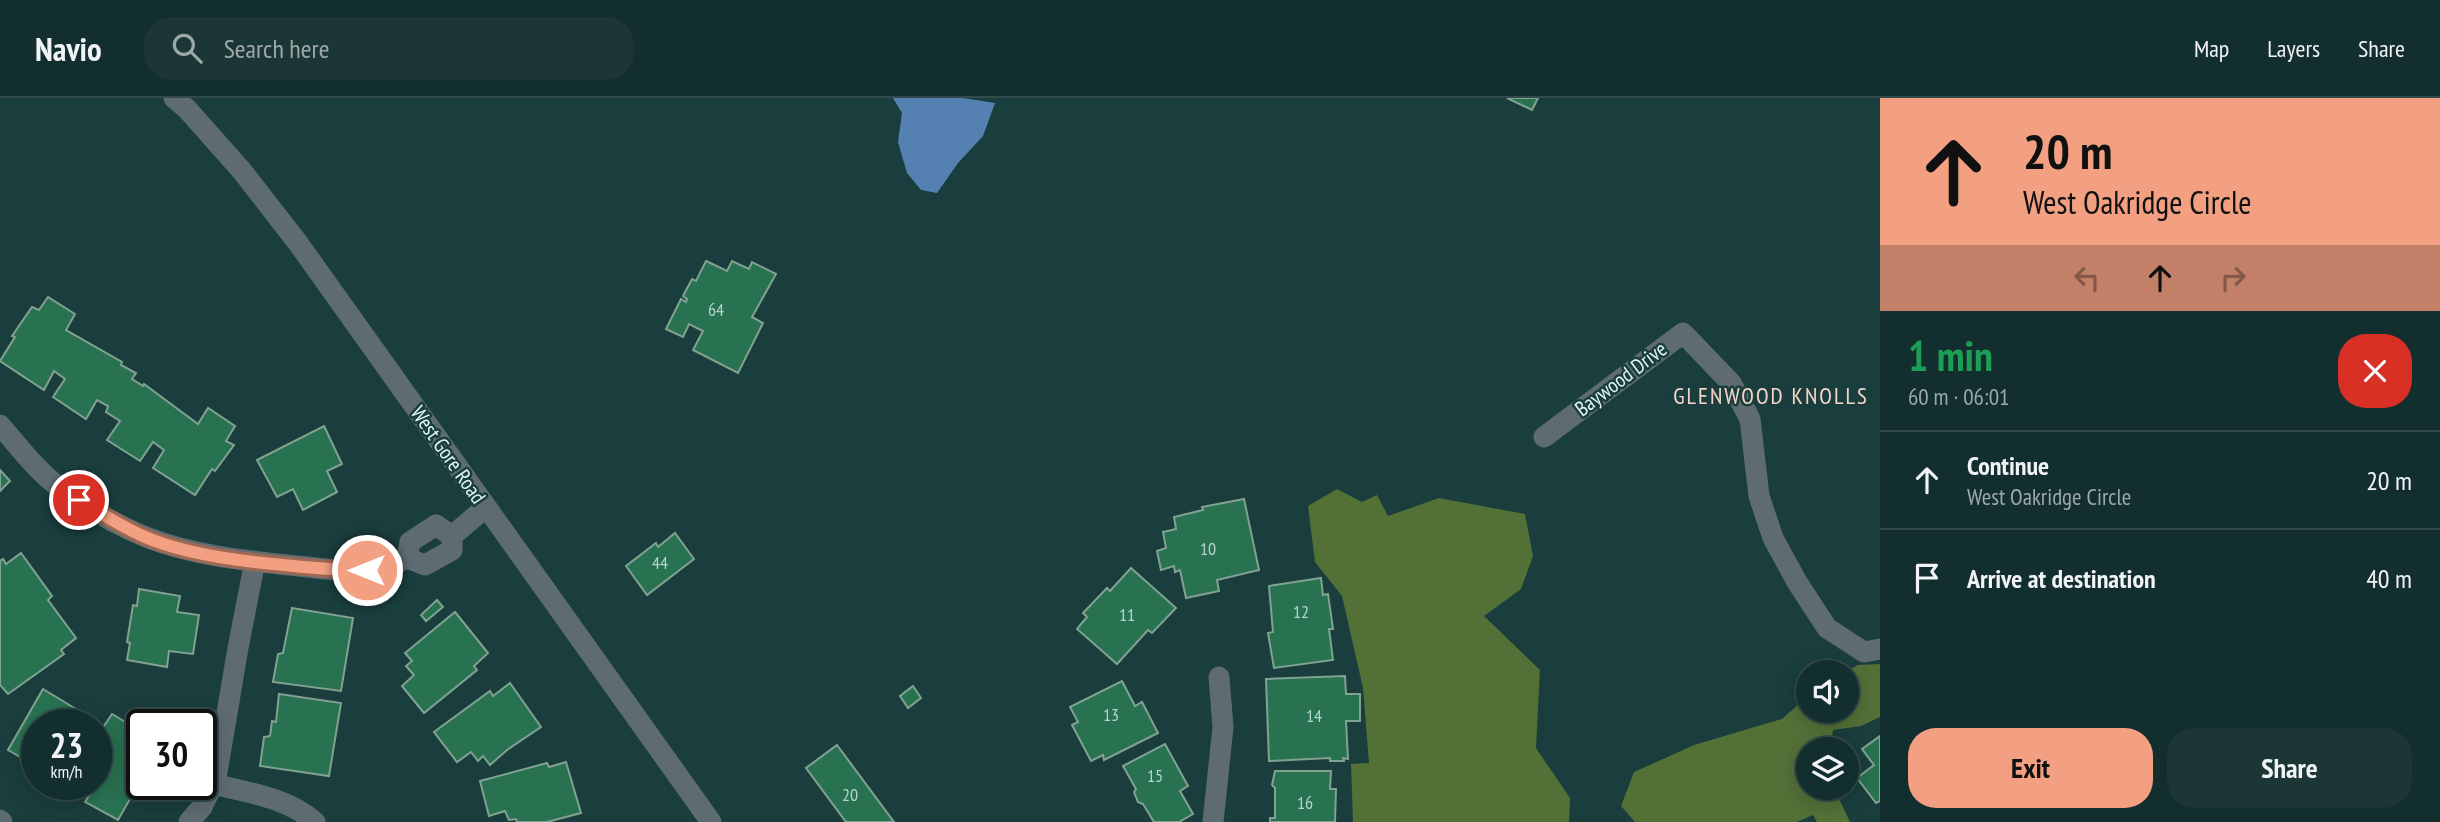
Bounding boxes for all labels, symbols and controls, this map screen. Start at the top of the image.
search box [144,17,634,80]
text: Navio [35,27,102,70]
icon: search [168,29,206,67]
text: Search here [224,32,329,65]
text: Map [2194,33,2229,64]
text: Layers [2267,33,2320,64]
text: Share [2358,33,2405,64]
text: 20 m [2023,119,2112,183]
icon: ahead [1908,126,1999,217]
text: West Oakridge Circle [2023,181,2252,223]
icon: left [2068,259,2106,297]
icon: ahead [2141,259,2179,297]
icon: right [2214,259,2252,297]
house number: 64 [708,298,724,321]
text: 1 min [1908,328,1993,383]
button: close [2338,334,2412,408]
street label: Baywood Drive [1569,335,1672,422]
district label: GLENWOOD KNOLLS [1673,381,1869,410]
text: 60 m · 06:01 [1908,382,2009,411]
street label: West Gore Road [405,400,492,509]
text: Continue [1967,449,2049,482]
icon: ahead [1908,461,1946,499]
text: 20 m [2366,464,2412,497]
pin [49,470,109,530]
icon: arrive [60,481,98,519]
text: West Oakridge Circle [1967,482,2131,511]
position arrow [330,533,404,607]
house number: 10 [1200,537,1216,560]
house number: 44 [652,551,668,574]
icon: arrive [1908,559,1946,597]
text: Arrive at destination [1967,562,2156,595]
text: 40 m [2366,562,2412,595]
house number: 12 [1293,600,1309,623]
house number: 11 [1119,603,1135,626]
map controls [1796,660,1859,800]
button: sound [1796,660,1859,723]
house number: 13 [1103,703,1119,726]
house number: 14 [1306,704,1322,727]
speed limit sign: 30 [126,709,217,800]
text: 23 [50,722,83,768]
button: Exit [1908,728,2153,808]
button: Share [2167,728,2412,808]
button: layers [1796,737,1859,800]
text: km/h [51,760,82,783]
house number: 15 [1147,764,1163,787]
house number: 20 [842,783,858,806]
house number: 16 [1297,791,1313,814]

